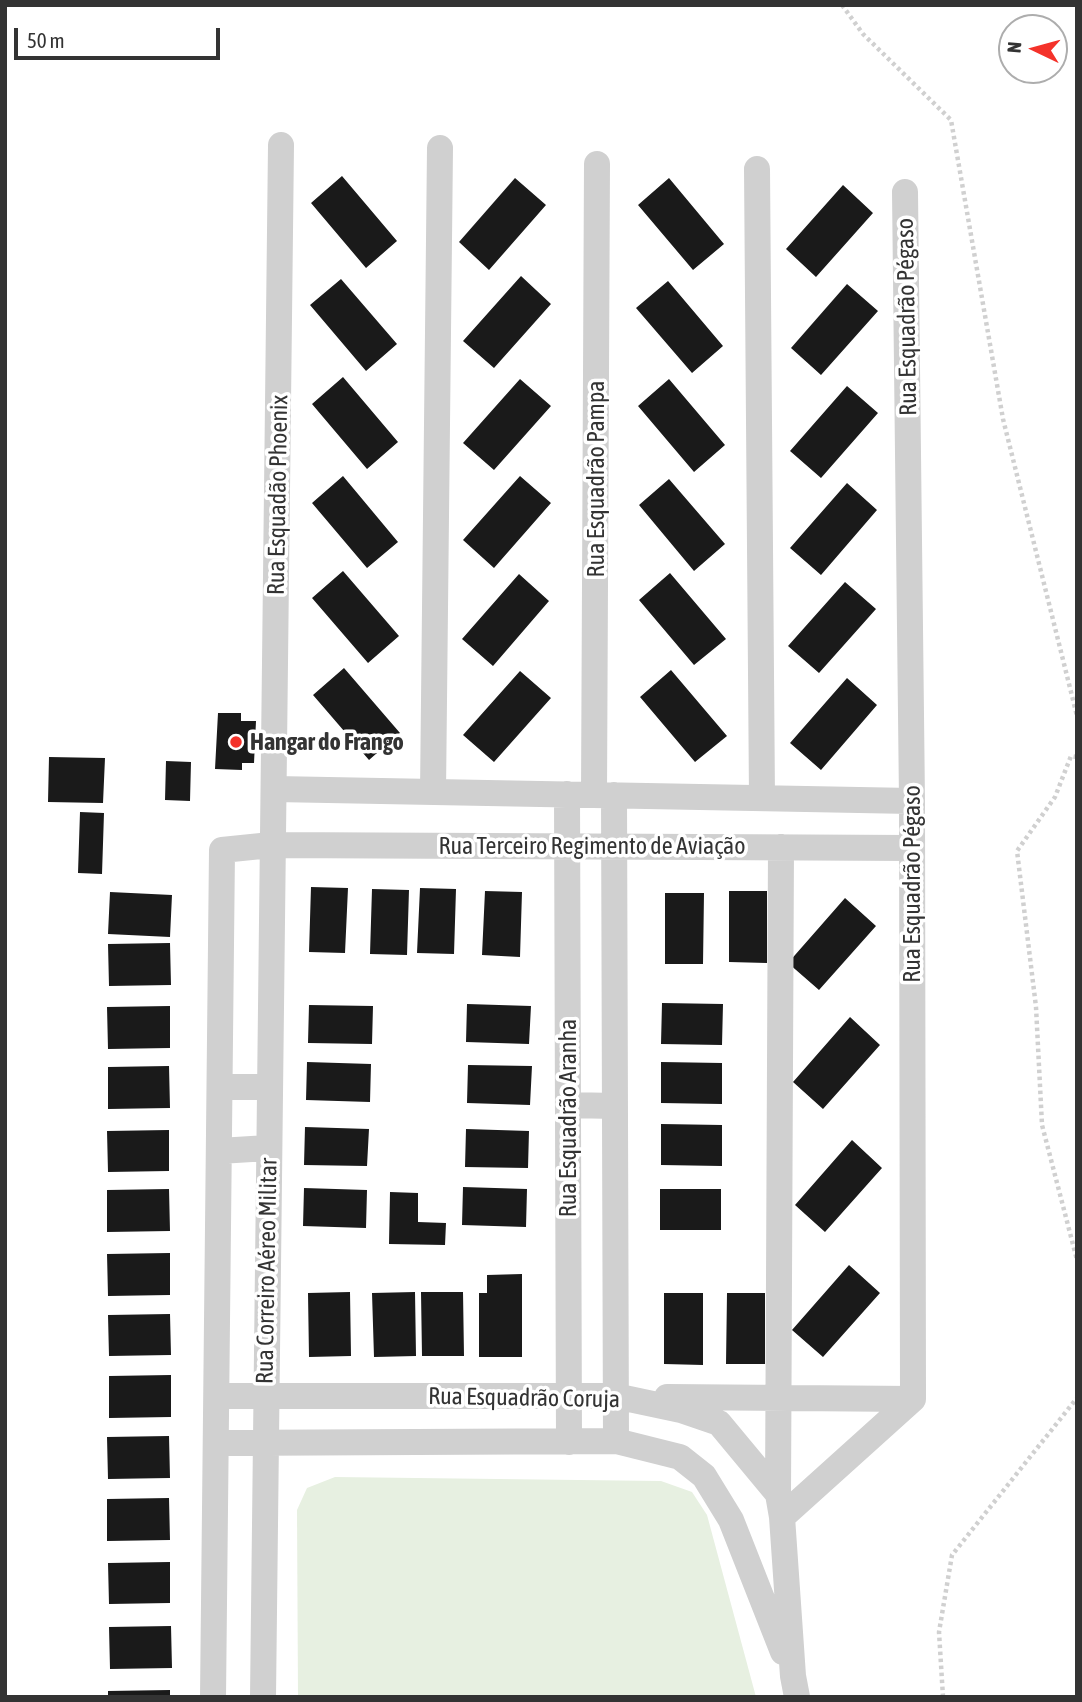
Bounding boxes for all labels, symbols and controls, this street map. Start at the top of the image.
scale bar [18,14,224,58]
north arrow [998,14,1068,84]
text: 50 m [27,28,65,52]
text: N [1003,41,1026,54]
street label: Rua Esquadrão Pégaso [891,218,923,416]
street label: Rua Esquadrão Pampa [582,381,610,577]
street label: Rua Esquadão Phoenix [262,395,294,595]
place label: Hangar do Frango [250,728,404,756]
marker: Hangar do Frango [228,734,244,750]
street label: Rua Esquadrão Pégaso [898,785,926,983]
street label: Rua Terceiro Regimento de Aviação [438,832,746,860]
street label: Rua Esquadrão Aranha [554,1019,582,1217]
street label: Rua Correiro Aéreo Militar [251,1158,283,1384]
street label: Rua Esquadrão Coruja [428,1382,620,1414]

